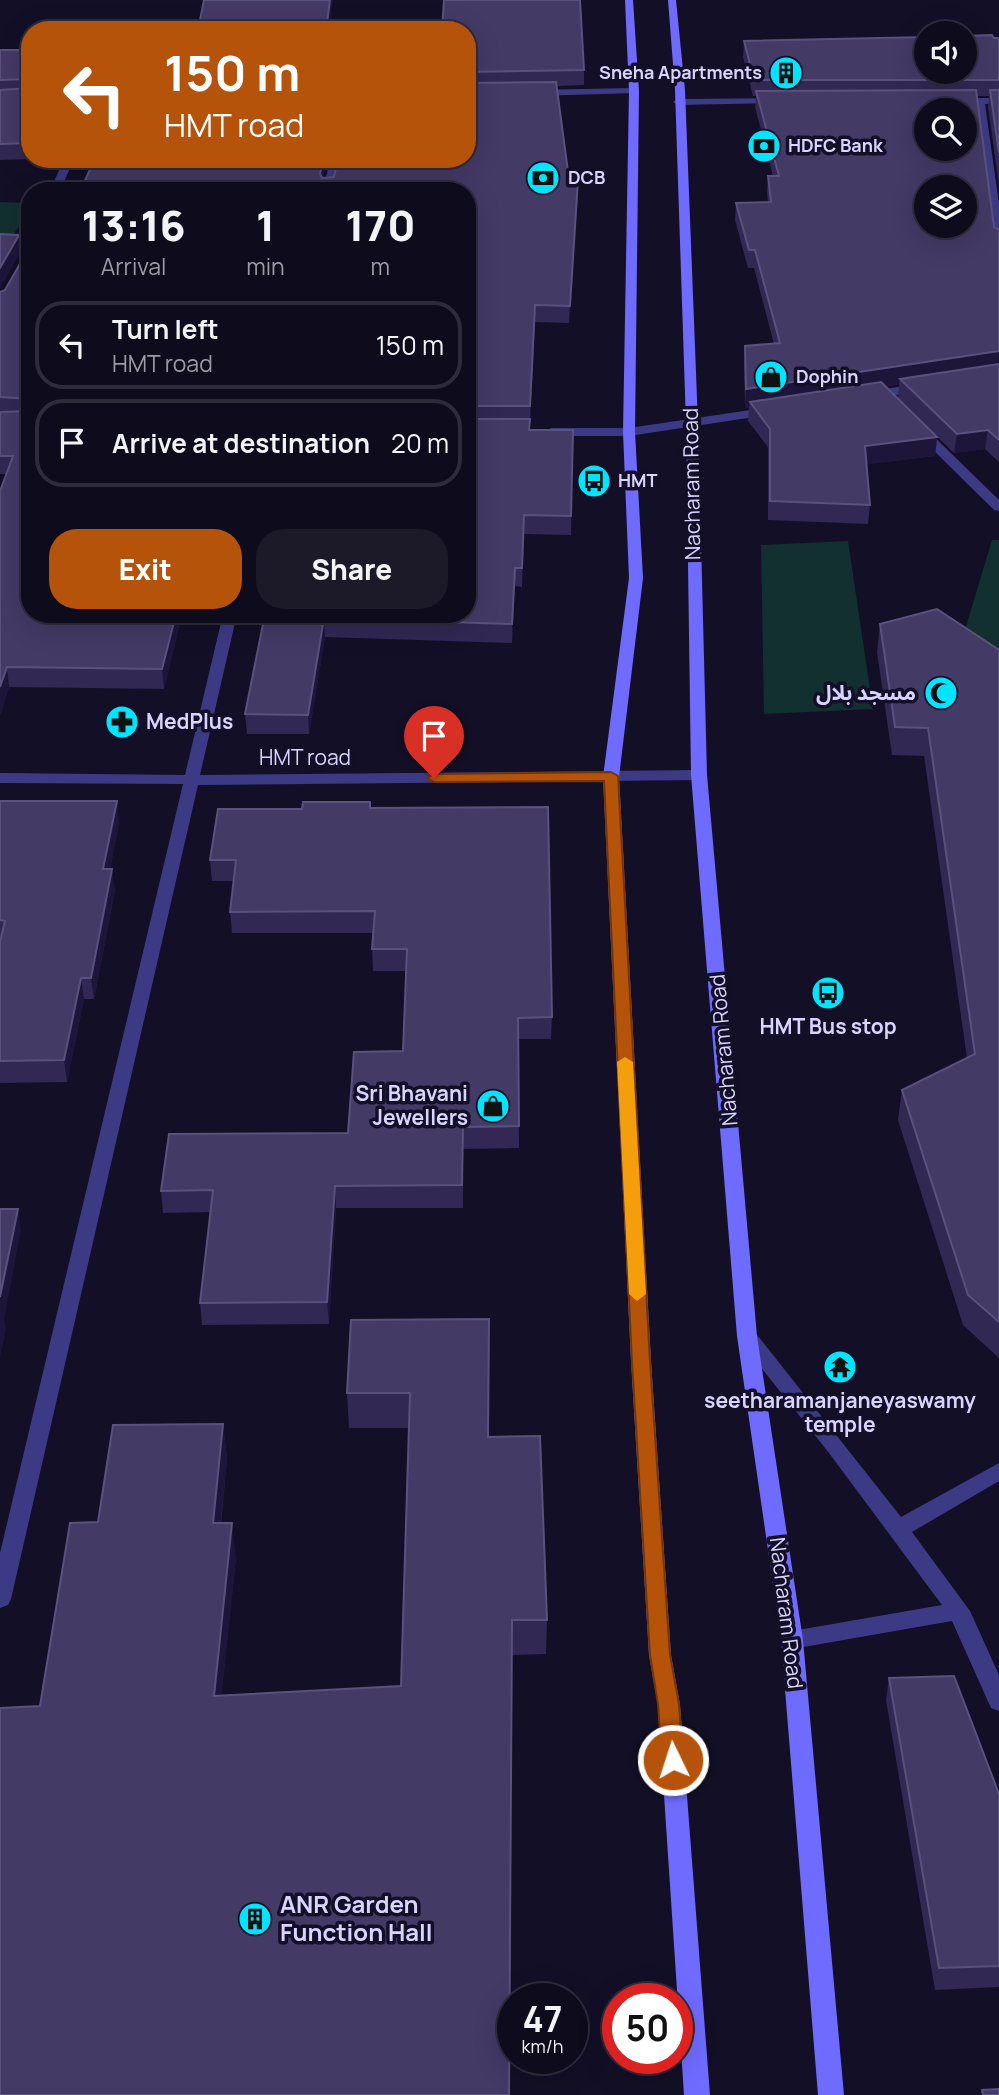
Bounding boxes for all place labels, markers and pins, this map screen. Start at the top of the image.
building icon: Sneha Apartments [767,54,805,92]
place label: Sneha Apartments [599,60,762,84]
bank icon: HDFC Bank [745,127,783,165]
place label: HDFC Bank [788,133,884,157]
bank icon: DCB [524,159,562,197]
place label: DCB [568,165,605,189]
shop icon: Dophin [752,358,790,396]
place label: Dophin [796,364,858,388]
bus stop icon: HMT [575,462,613,500]
place label: HMT [618,468,657,492]
mosque icon: مسجد بلال [922,674,960,712]
place label: مسجد بلال [816,678,916,706]
pharmacy icon: MedPlus [103,703,141,741]
pin [404,706,464,778]
place label: MedPlus [146,707,233,735]
bus stop icon: HMT Bus stop [809,974,847,1012]
place label: HMT Bus stop [759,1012,897,1040]
place label: Sri Bhavani Jewellers [356,1079,468,1131]
shop icon: Sri Bhavani Jewellers [474,1087,512,1125]
temple icon: seetharamanjaneyaswamy temple [821,1348,859,1386]
place label: seetharamanjaneyaswamy temple [704,1386,976,1438]
place label: ANR Garden Function Hall [280,1887,433,1948]
building icon: ANR Garden Function Hall [236,1900,274,1938]

